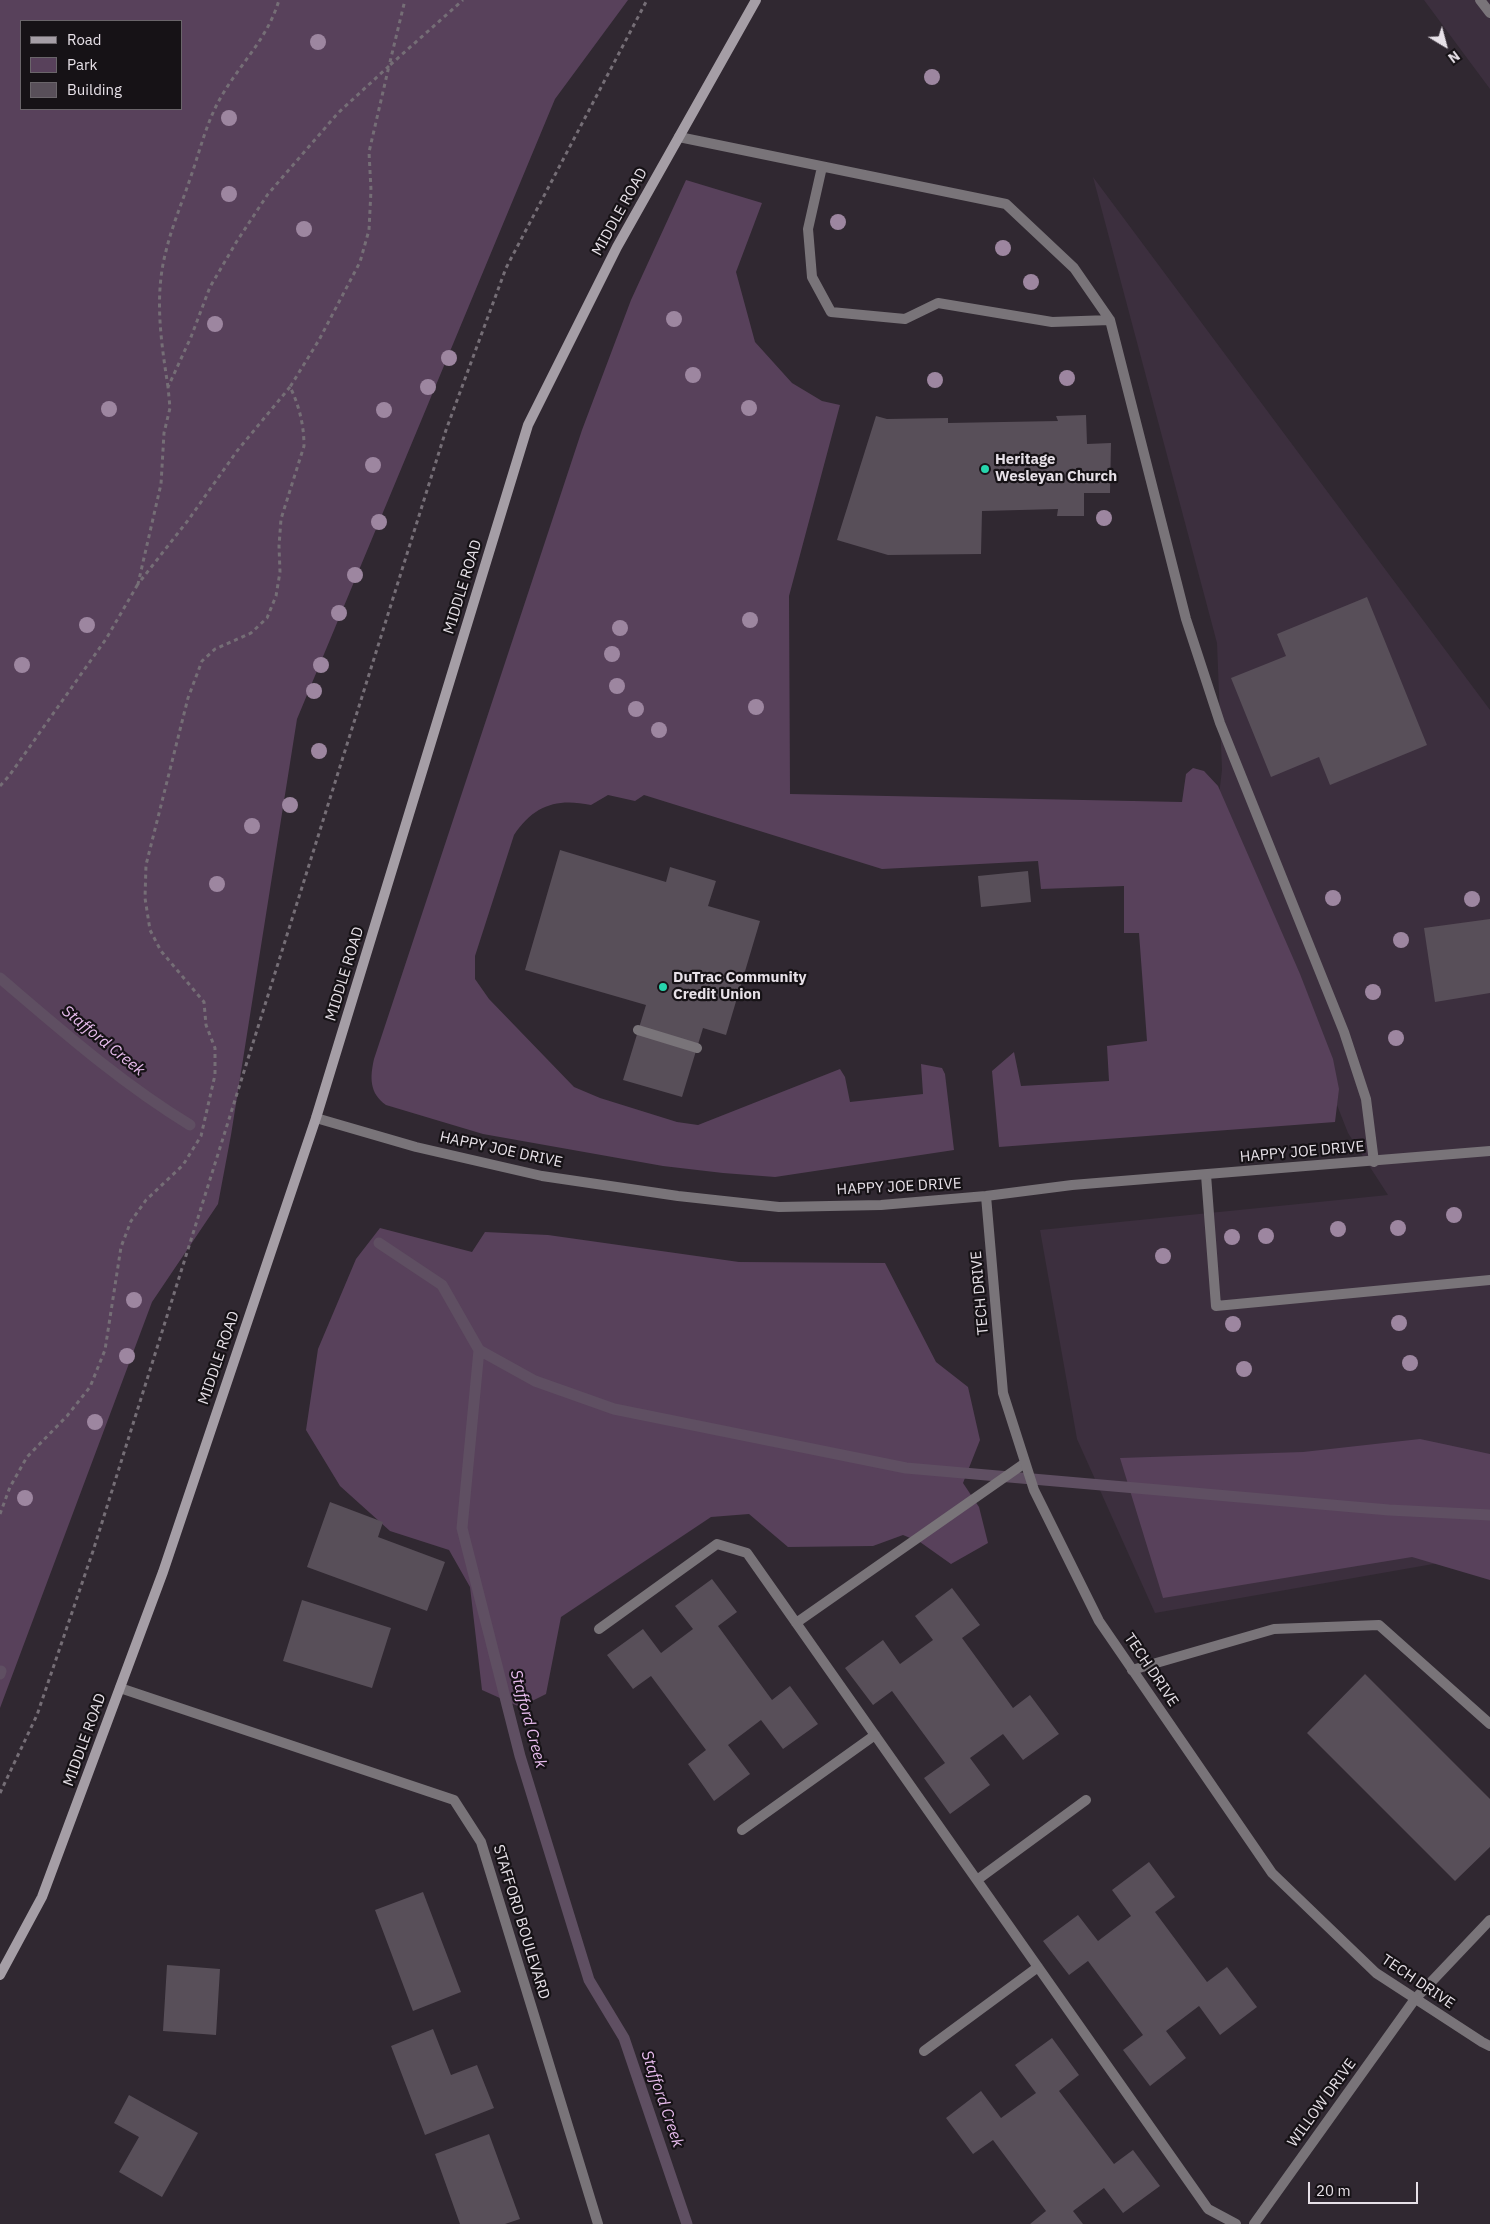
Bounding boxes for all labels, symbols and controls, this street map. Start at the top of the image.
legend [20,20,182,110]
north arrow [1420,20,1470,70]
text: Road [67,30,102,49]
text: N [1445,47,1463,67]
text: Park [67,55,97,74]
text: Building [67,80,122,99]
street label: MIDDLE ROAD [588,165,652,259]
place label: Heritage Wesleyan Church [995,451,1117,486]
marker: Heritage Wesleyan Church [979,463,991,475]
street label: MIDDLE ROAD [440,538,486,636]
street label: MIDDLE ROAD [322,925,368,1023]
place label: DuTrac Community Credit Union [673,969,806,1004]
marker: DuTrac Community Credit Union [657,981,669,993]
water label: Stafford Creek [58,1002,148,1080]
street label: HAPPY JOE DRIVE [438,1128,564,1172]
street label: HAPPY JOE DRIVE [1239,1138,1365,1166]
street label: HAPPY JOE DRIVE [836,1175,962,1199]
street label: TECH DRIVE [967,1250,993,1336]
street label: MIDDLE ROAD [195,1309,243,1407]
street label: TECH DRIVE [1120,1630,1182,1710]
water label: Stafford Creek [506,1668,550,1770]
street label: MIDDLE ROAD [60,1691,110,1789]
street label: STAFFORD BOULEVARD [489,1843,553,2001]
street label: TECH DRIVE [1378,1951,1458,2013]
water label: Stafford Creek [636,2048,688,2150]
street label: WILLOW DRIVE [1284,2055,1360,2151]
scale bar [1310,2172,1420,2204]
text: 20 m [1316,2181,1351,2200]

